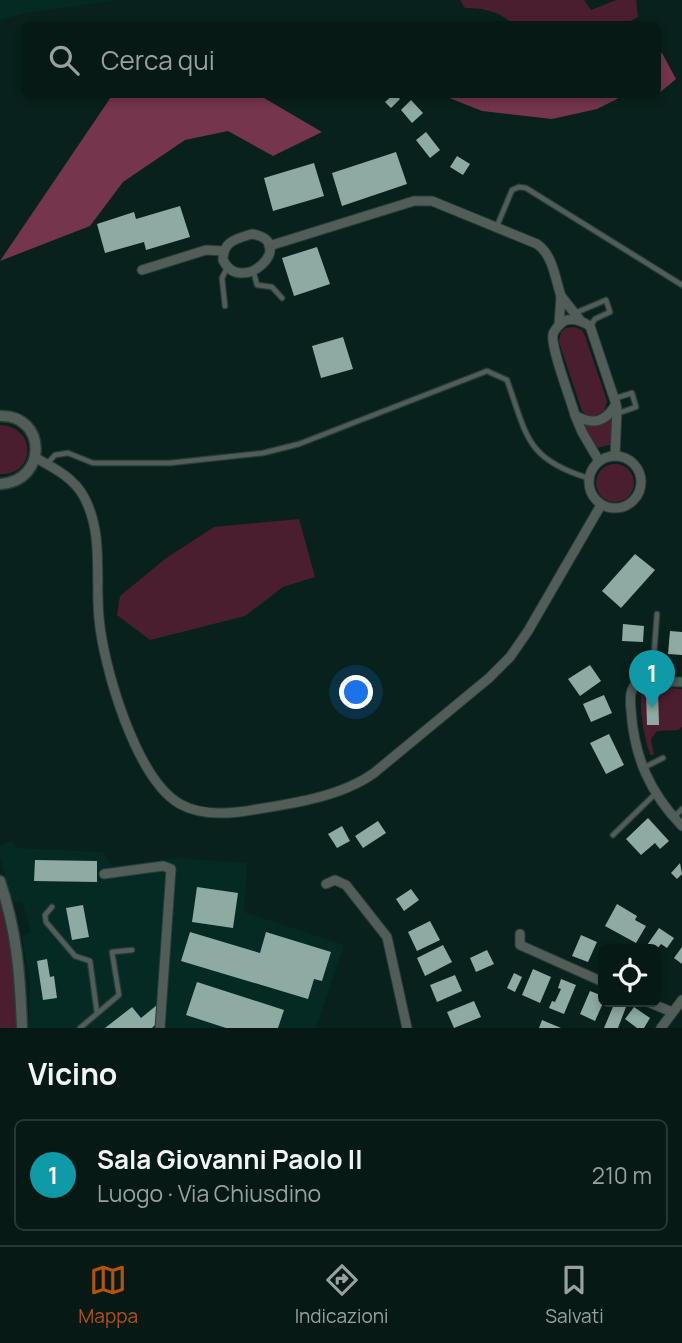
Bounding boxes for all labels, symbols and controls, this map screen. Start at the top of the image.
search box [21,21,661,98]
icon: search [45,41,83,79]
text: Cerca qui [101,42,215,78]
pin: 1 [629,650,675,708]
your location [339,675,373,709]
map controls [598,944,661,1007]
button: locate [598,944,661,1007]
text: Vicino [28,1053,117,1094]
text: Sala Giovanni Paolo II [97,1141,362,1177]
text: 1 [48,1159,58,1191]
text: 210 m [592,1159,652,1191]
text: Luogo · Via Chiusdino [97,1177,321,1209]
tab: Mappa [78,1261,138,1329]
tab: Indicazioni [295,1261,389,1329]
tab: Salvati [545,1261,604,1329]

